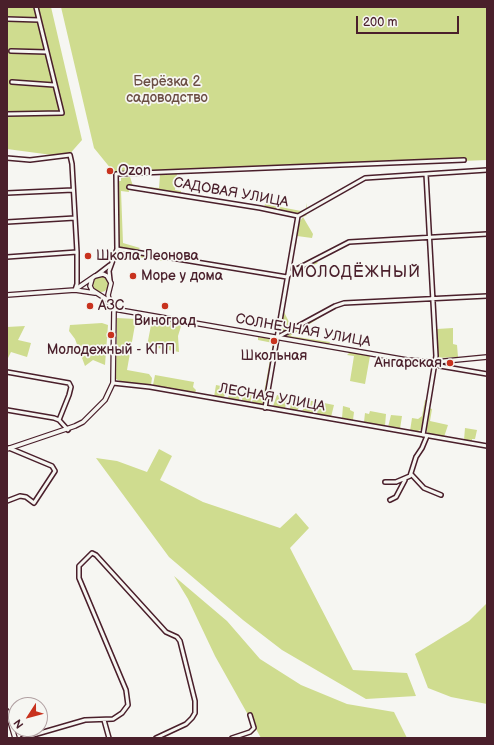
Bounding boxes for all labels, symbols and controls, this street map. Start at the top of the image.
scale bar [358,8,461,34]
text: 200 m [363,15,397,30]
park label: Берёзка 2 садоводство [126,74,208,106]
place label: Ozon [118,163,151,179]
marker: Ozon [105,166,115,176]
street label: САДОВАЯ УЛИЦА [172,175,290,211]
place label: Школа Леонова [96,248,199,264]
marker: Школа Леонова [83,251,93,261]
district label: МОЛОДЁЖНЫЙ [291,263,421,283]
place label: Море у дома [141,268,223,284]
marker: Море у дома [128,271,138,281]
place label: АЗС [98,298,124,314]
marker: АЗС [85,301,95,311]
marker: Виноград [160,301,170,311]
street label: СОЛНЕЧНАЯ УЛИЦА [234,311,372,351]
place label: Виноград [134,313,196,329]
marker: Молодежный - КПП [106,330,116,340]
marker: Школьная [269,336,279,346]
place label: Молодежный - КПП [47,342,175,358]
place label: Школьная [241,348,307,364]
place label: Ангарская [374,355,442,371]
marker: Ангарская [445,358,455,368]
street label: ЛЕСНАЯ УЛИЦА [218,380,326,416]
north arrow [8,697,48,737]
text: N [11,717,26,731]

